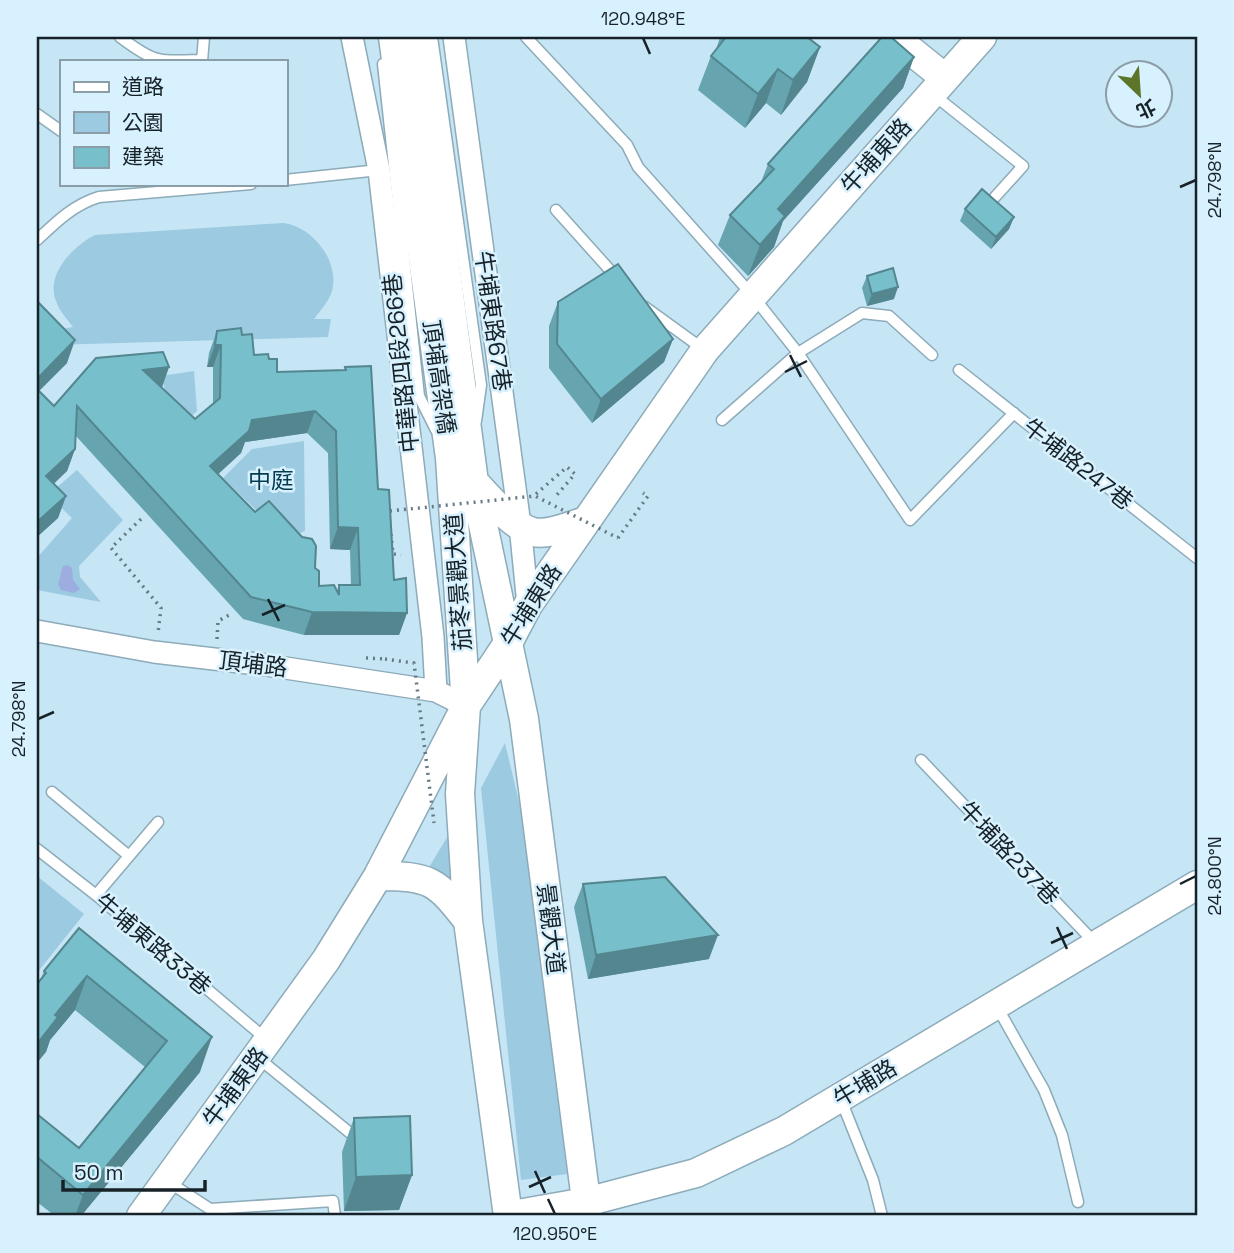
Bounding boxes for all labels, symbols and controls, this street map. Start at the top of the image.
text: 120.948°E [601,7,685,30]
legend [60,60,287,186]
north arrow [1104,60,1174,130]
text: 道路 [122,73,164,100]
text: 北 [1132,94,1160,124]
text: 公園 [122,109,164,136]
street label: 牛埔東路 [834,112,918,200]
text: 24.798°N [1203,142,1226,218]
text: 建築 [122,143,164,170]
street label: 牛埔東路67巷 [468,249,518,393]
street label: 中華路四段266巷 [377,272,425,454]
street label: 頂埔高架橋 [416,318,462,436]
street label: 牛埔路247巷 [1017,412,1139,516]
park label: 中庭 [248,465,294,495]
street label: 茄苳景觀大道 [438,512,478,652]
street label: 牛埔東路 [494,558,568,652]
street label: 頂埔路 [217,645,289,683]
text: 24.798°N [7,681,30,757]
street label: 牛埔路237巷 [952,795,1066,911]
text: 24.800°N [1203,836,1226,916]
street label: 景觀大道 [531,882,571,976]
street label: 牛埔東路33巷 [89,887,217,1001]
street label: 牛埔東路 [196,1041,274,1133]
street label: 牛埔路 [828,1052,902,1114]
scale bar [63,1148,205,1192]
text: 50 m [74,1159,124,1186]
text: 120.950°E [513,1222,597,1245]

